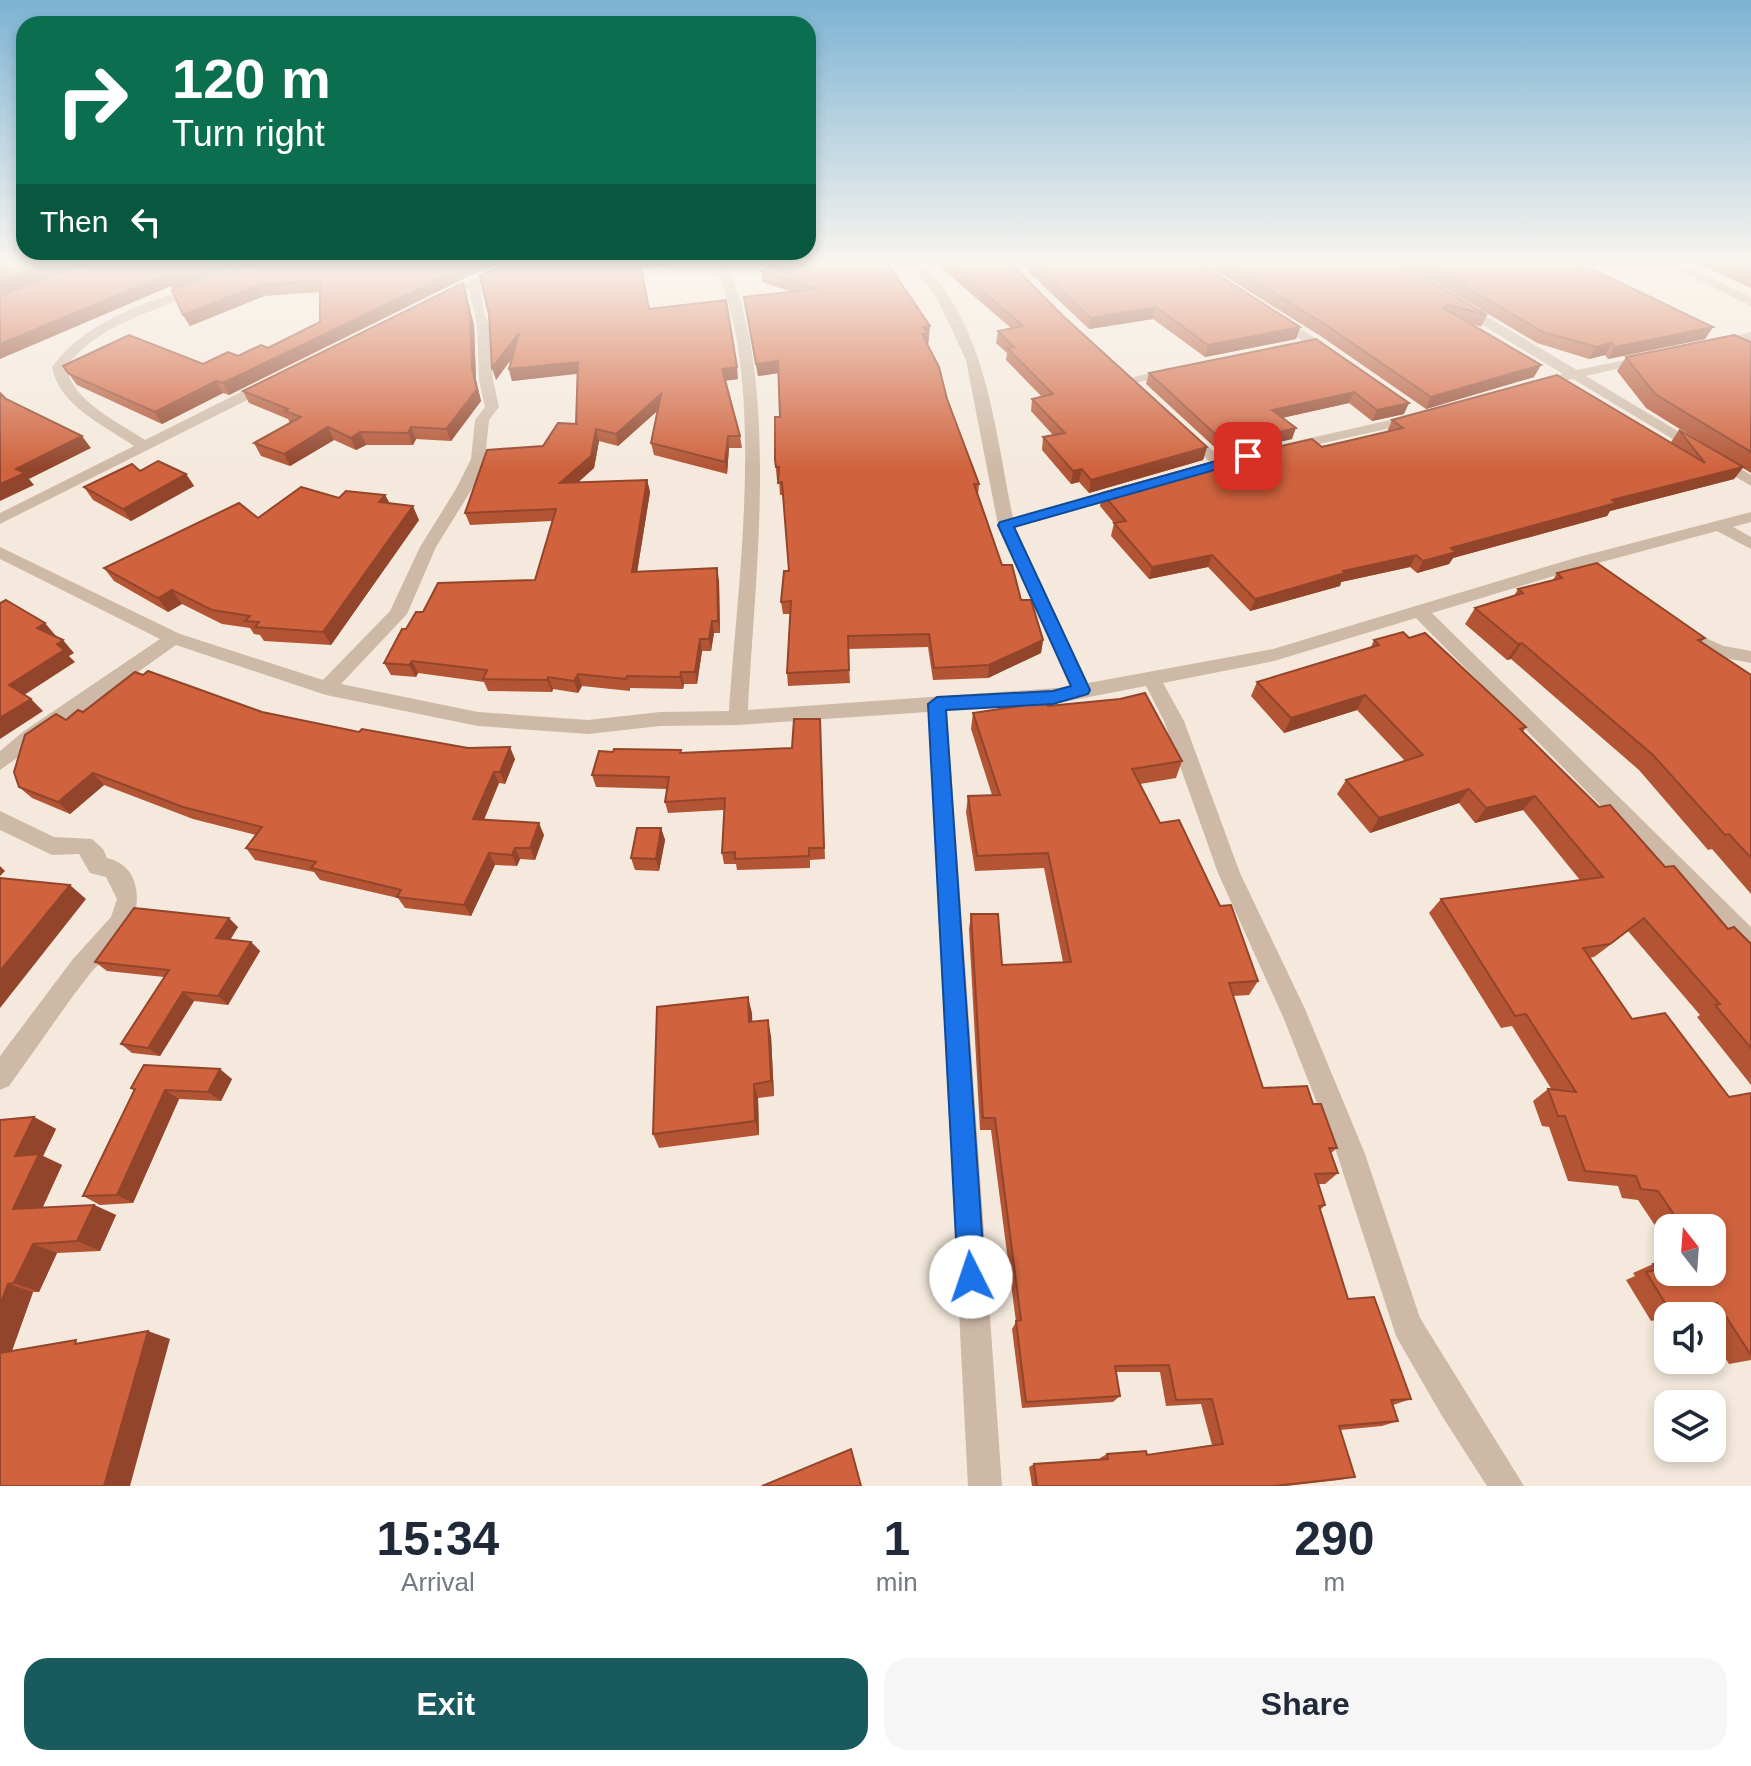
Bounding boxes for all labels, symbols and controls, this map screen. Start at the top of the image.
text: 120 m [172,47,331,110]
icon: right [40,48,144,152]
text: Turn right [172,113,325,154]
icon: left [124,200,168,244]
text: Then [40,205,108,238]
pin [1214,422,1282,490]
icon: arrive [1226,434,1270,478]
north arrow [1654,1214,1726,1286]
map controls [1654,1214,1726,1462]
position arrow [929,1235,1013,1319]
button: sound [1654,1302,1726,1374]
button: layers [1654,1390,1726,1462]
text: 15:34 [377,1512,499,1565]
text: 1 [883,1512,910,1565]
text: 290 [1294,1512,1374,1565]
text: Arrival [401,1567,475,1597]
text: min [876,1567,918,1597]
text: m [1324,1567,1345,1597]
button: Exit [24,1658,868,1750]
button: Share [884,1658,1727,1750]

